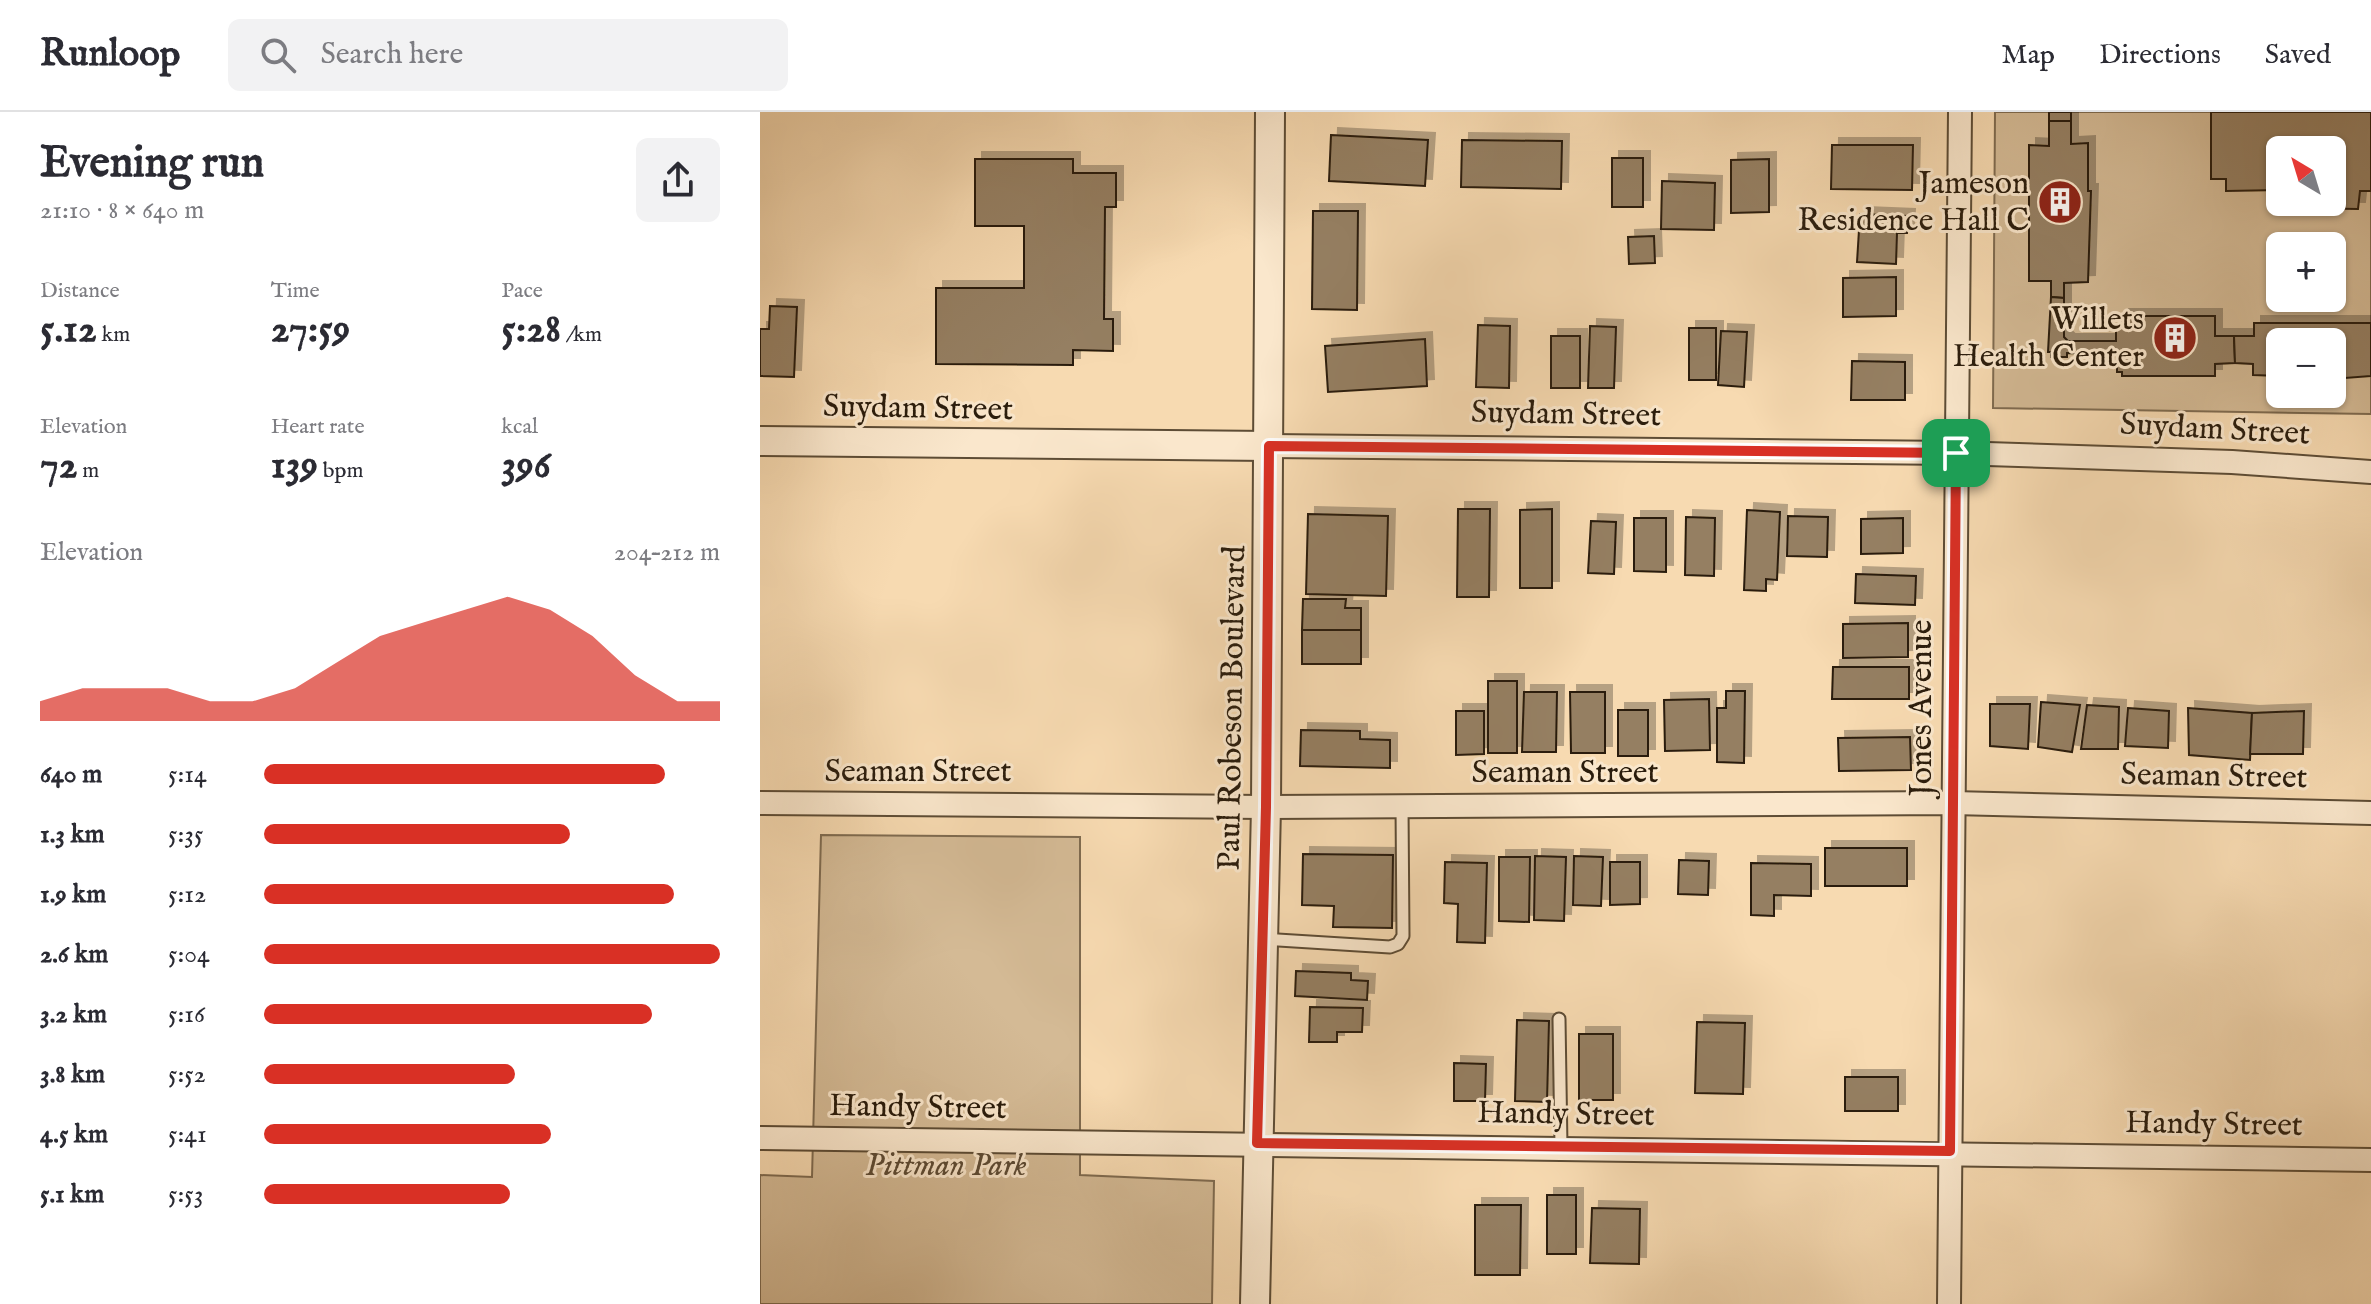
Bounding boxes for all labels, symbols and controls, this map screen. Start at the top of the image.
search box [228,19,788,91]
text: Runloop [40,31,180,79]
icon: search [256,33,300,77]
text: Search here [320,36,463,74]
text: Map [2001,38,2055,73]
text: Directions [2099,38,2221,73]
text: Saved [2265,38,2331,73]
text: Evening run [40,136,264,192]
north arrow [2266,136,2346,216]
map controls [2266,136,2346,408]
button: share [636,138,720,222]
place label: Jameson Residence Hall C [1798,164,2029,242]
building icon: Jameson Residence Hall C [2036,178,2084,226]
text: 21:10 · 8 × 640 m [40,194,204,227]
button: + [2266,232,2346,312]
text: Distance [40,277,120,305]
text: Time [271,277,320,305]
text: Pace [501,277,543,305]
place label: Willets Health Center [1953,300,2144,378]
text: 5.12 [40,305,97,356]
text: 27:59 [271,305,350,356]
text: 5:28 [501,305,561,356]
building icon: Willets Health Center [2151,314,2199,362]
text: km [97,321,130,349]
text: /km [561,321,602,349]
button: − [2266,328,2346,408]
street label: Suydam Street [823,387,1013,431]
street label: Suydam Street [1471,393,1661,437]
street label: Suydam Street [2119,405,2311,455]
text: Elevation [40,413,127,441]
text: Heart rate [271,413,365,441]
text: kcal [501,413,538,441]
pin [1922,419,1990,487]
icon: arrive [1934,431,1978,475]
text: 72 [40,441,77,492]
text: 139 [271,441,318,492]
text: 396 [501,441,551,492]
text: m [77,457,99,485]
text: bpm [318,457,363,485]
text: Elevation [40,536,143,569]
text: 204–212 m [614,536,720,569]
street label: Paul Robeson Boulevard [1210,544,1256,871]
street label: Jones Avenue [1902,619,1943,800]
street label: Seaman Street [825,752,1012,793]
street label: Seaman Street [1472,753,1659,794]
street label: Seaman Street [2120,755,2308,799]
text: 640 m [40,758,102,791]
text: 5:14 [168,758,207,791]
text: 1.3 km [40,818,105,851]
text: 5:35 [168,818,203,851]
text: 1.9 km [40,878,106,911]
text: 5:12 [168,878,206,911]
text: 2.6 km [40,938,108,971]
text: 5:04 [168,938,210,971]
text: 3.2 km [40,998,107,1031]
text: 5:16 [168,998,205,1031]
text: 3.8 km [40,1058,105,1091]
text: 5:52 [168,1058,206,1091]
street label: Handy Street [829,1086,1007,1130]
street label: Handy Street [1477,1093,1655,1137]
street label: Handy Street [2125,1103,2303,1147]
text: 4.5 km [40,1118,108,1151]
text: 5:41 [168,1118,207,1151]
park label: Pittman Park [865,1146,1027,1187]
text: 5.1 km [40,1178,104,1211]
text: 5:53 [168,1178,203,1211]

